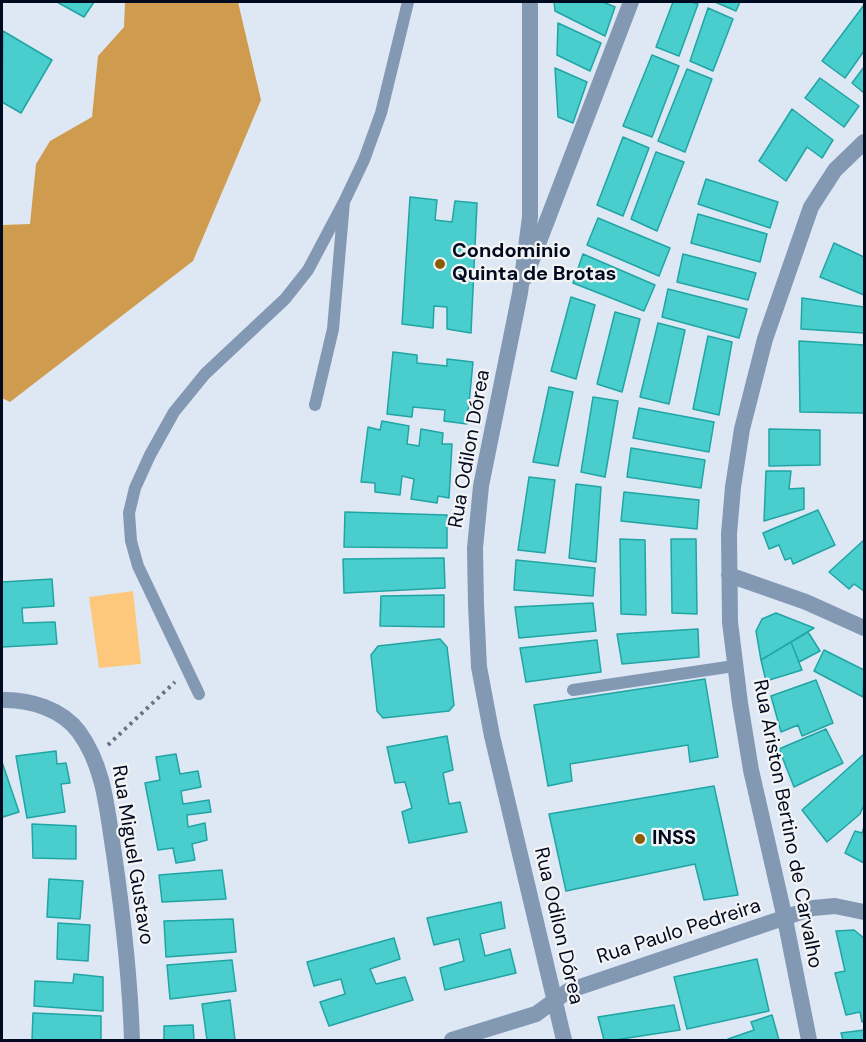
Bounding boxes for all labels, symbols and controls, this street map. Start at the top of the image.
place label: Condominio Quinta de Brotas [452,240,616,287]
marker: Condominio Quinta de Brotas [433,257,447,271]
street label: Rua Odilon Dórea [444,368,496,530]
street label: Rua Ariston Bertino de Carvalho [747,678,827,970]
street label: Rua Miguel Gustavo [106,764,158,946]
place label: INSS [652,827,696,851]
marker: INSS [633,832,647,846]
street label: Rua Odilon Dórea [528,845,588,1007]
street label: Rua Paulo Pedreira [594,894,764,970]

